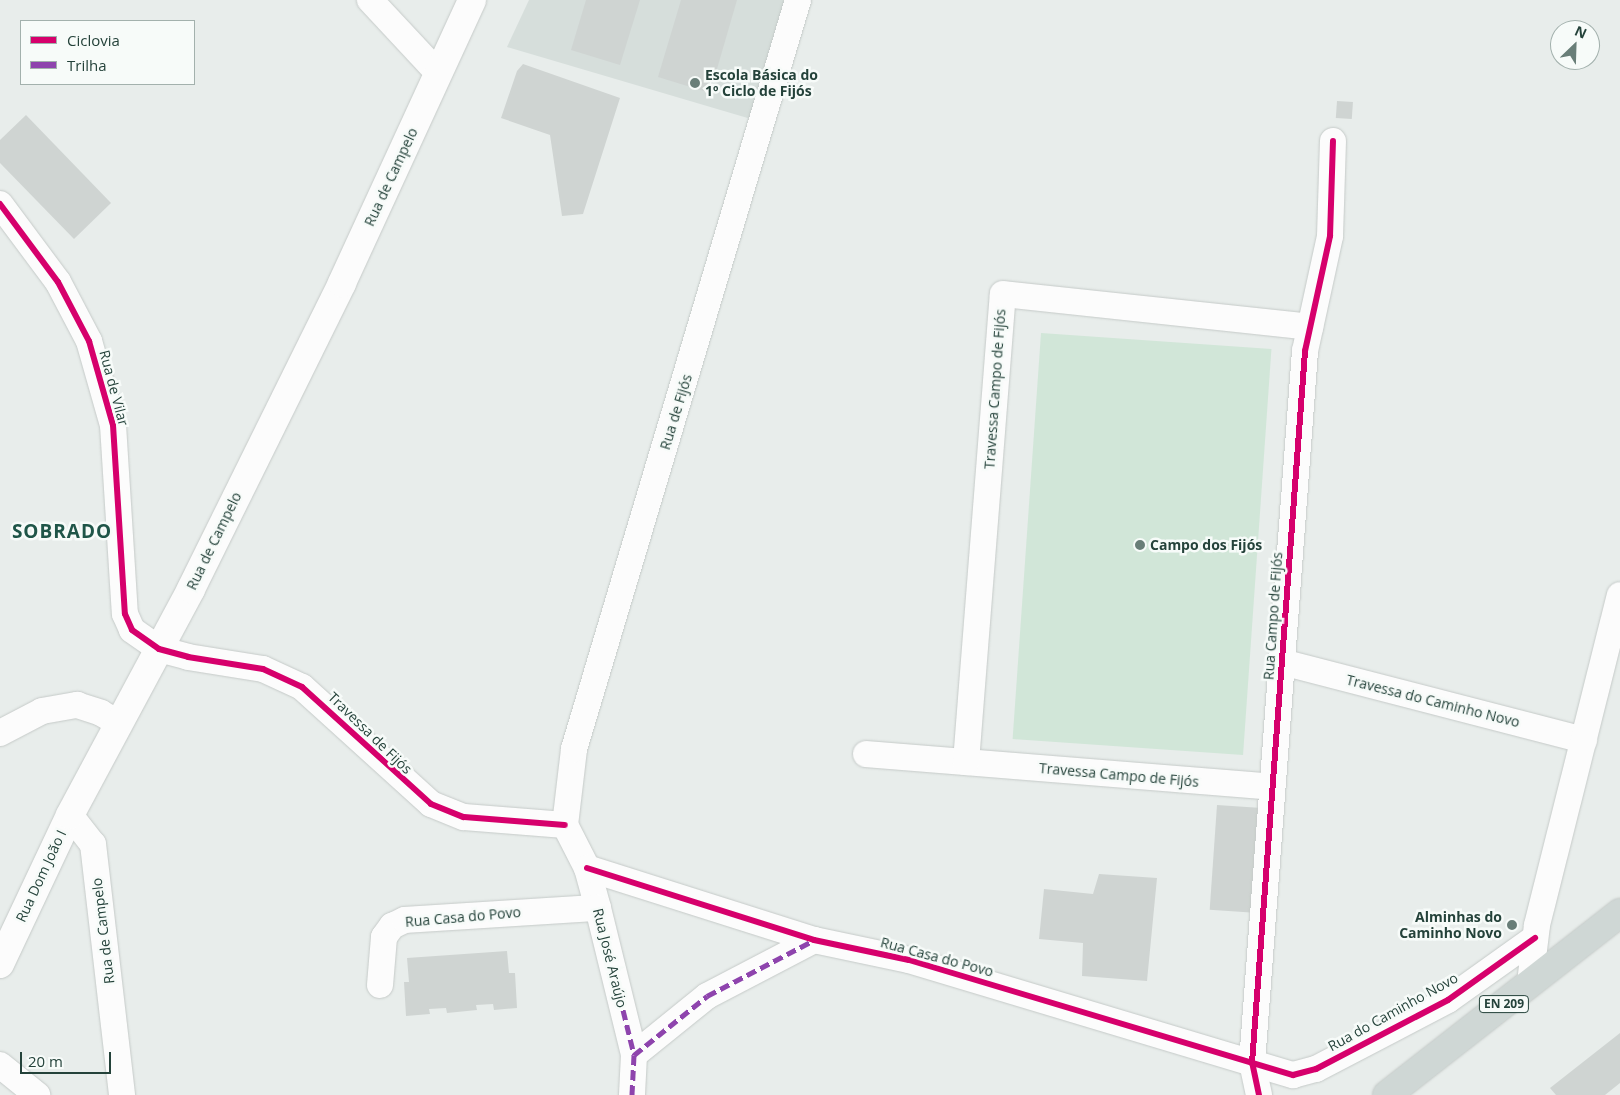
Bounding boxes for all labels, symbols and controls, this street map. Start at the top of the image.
legend [20,20,195,85]
north arrow [1550,20,1600,70]
text: N [1572,21,1590,43]
text: Ciclovia [67,30,120,50]
text: Trilha [67,55,107,75]
place label: Escola Básica do 1º Ciclo de Fijós [705,67,818,100]
marker: Escola Básica do 1º Ciclo de Fijós [689,77,701,89]
street label: Rua de Campelo [361,125,421,229]
street label: Travessa Campo de Fijós [981,308,1009,470]
street label: Rua de Vilar [96,348,132,428]
street label: Rua de Fijós [657,372,695,452]
street label: Rua de Campelo [183,489,245,593]
district label: SOBRADO [11,521,113,543]
place label: Campo dos Fijós [1150,537,1262,553]
marker: Campo dos Fijós [1134,539,1146,551]
street label: Rua Campo de Fijós [1260,551,1286,681]
street label: Travessa do Caminho Novo [1345,671,1521,731]
street label: Travessa de Fijós [325,689,415,777]
street label: Travessa Campo de Fijós [1038,760,1200,790]
street label: Rua Dom João I [12,827,70,925]
street label: Rua de Campelo [88,877,118,985]
street label: Rua Casa do Povo [404,904,522,930]
street label: Rua José Araújo [590,907,630,1009]
place label: Alminhas do Caminho Novo [1399,909,1502,942]
marker: Alminhas do Caminho Novo [1506,919,1518,931]
street label: Rua Casa do Povo [879,934,995,980]
street label: Rua do Caminho Novo [1325,969,1461,1055]
road number: EN 209 [1478,994,1530,1014]
scale bar [22,1042,114,1074]
text: 20 m [28,1051,63,1071]

